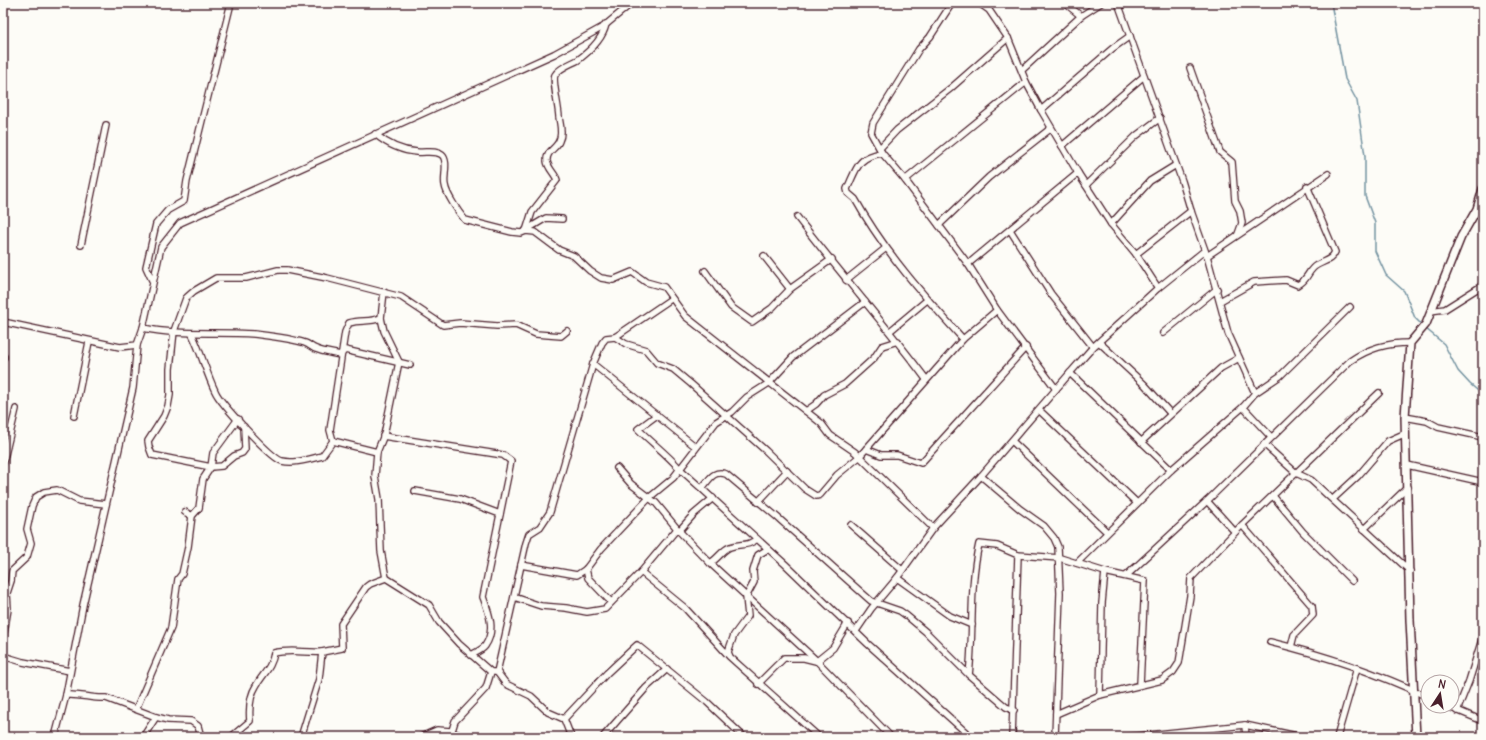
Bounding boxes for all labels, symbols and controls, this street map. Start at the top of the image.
north arrow [1420,674,1460,714]
text: N [1437,677,1447,692]

